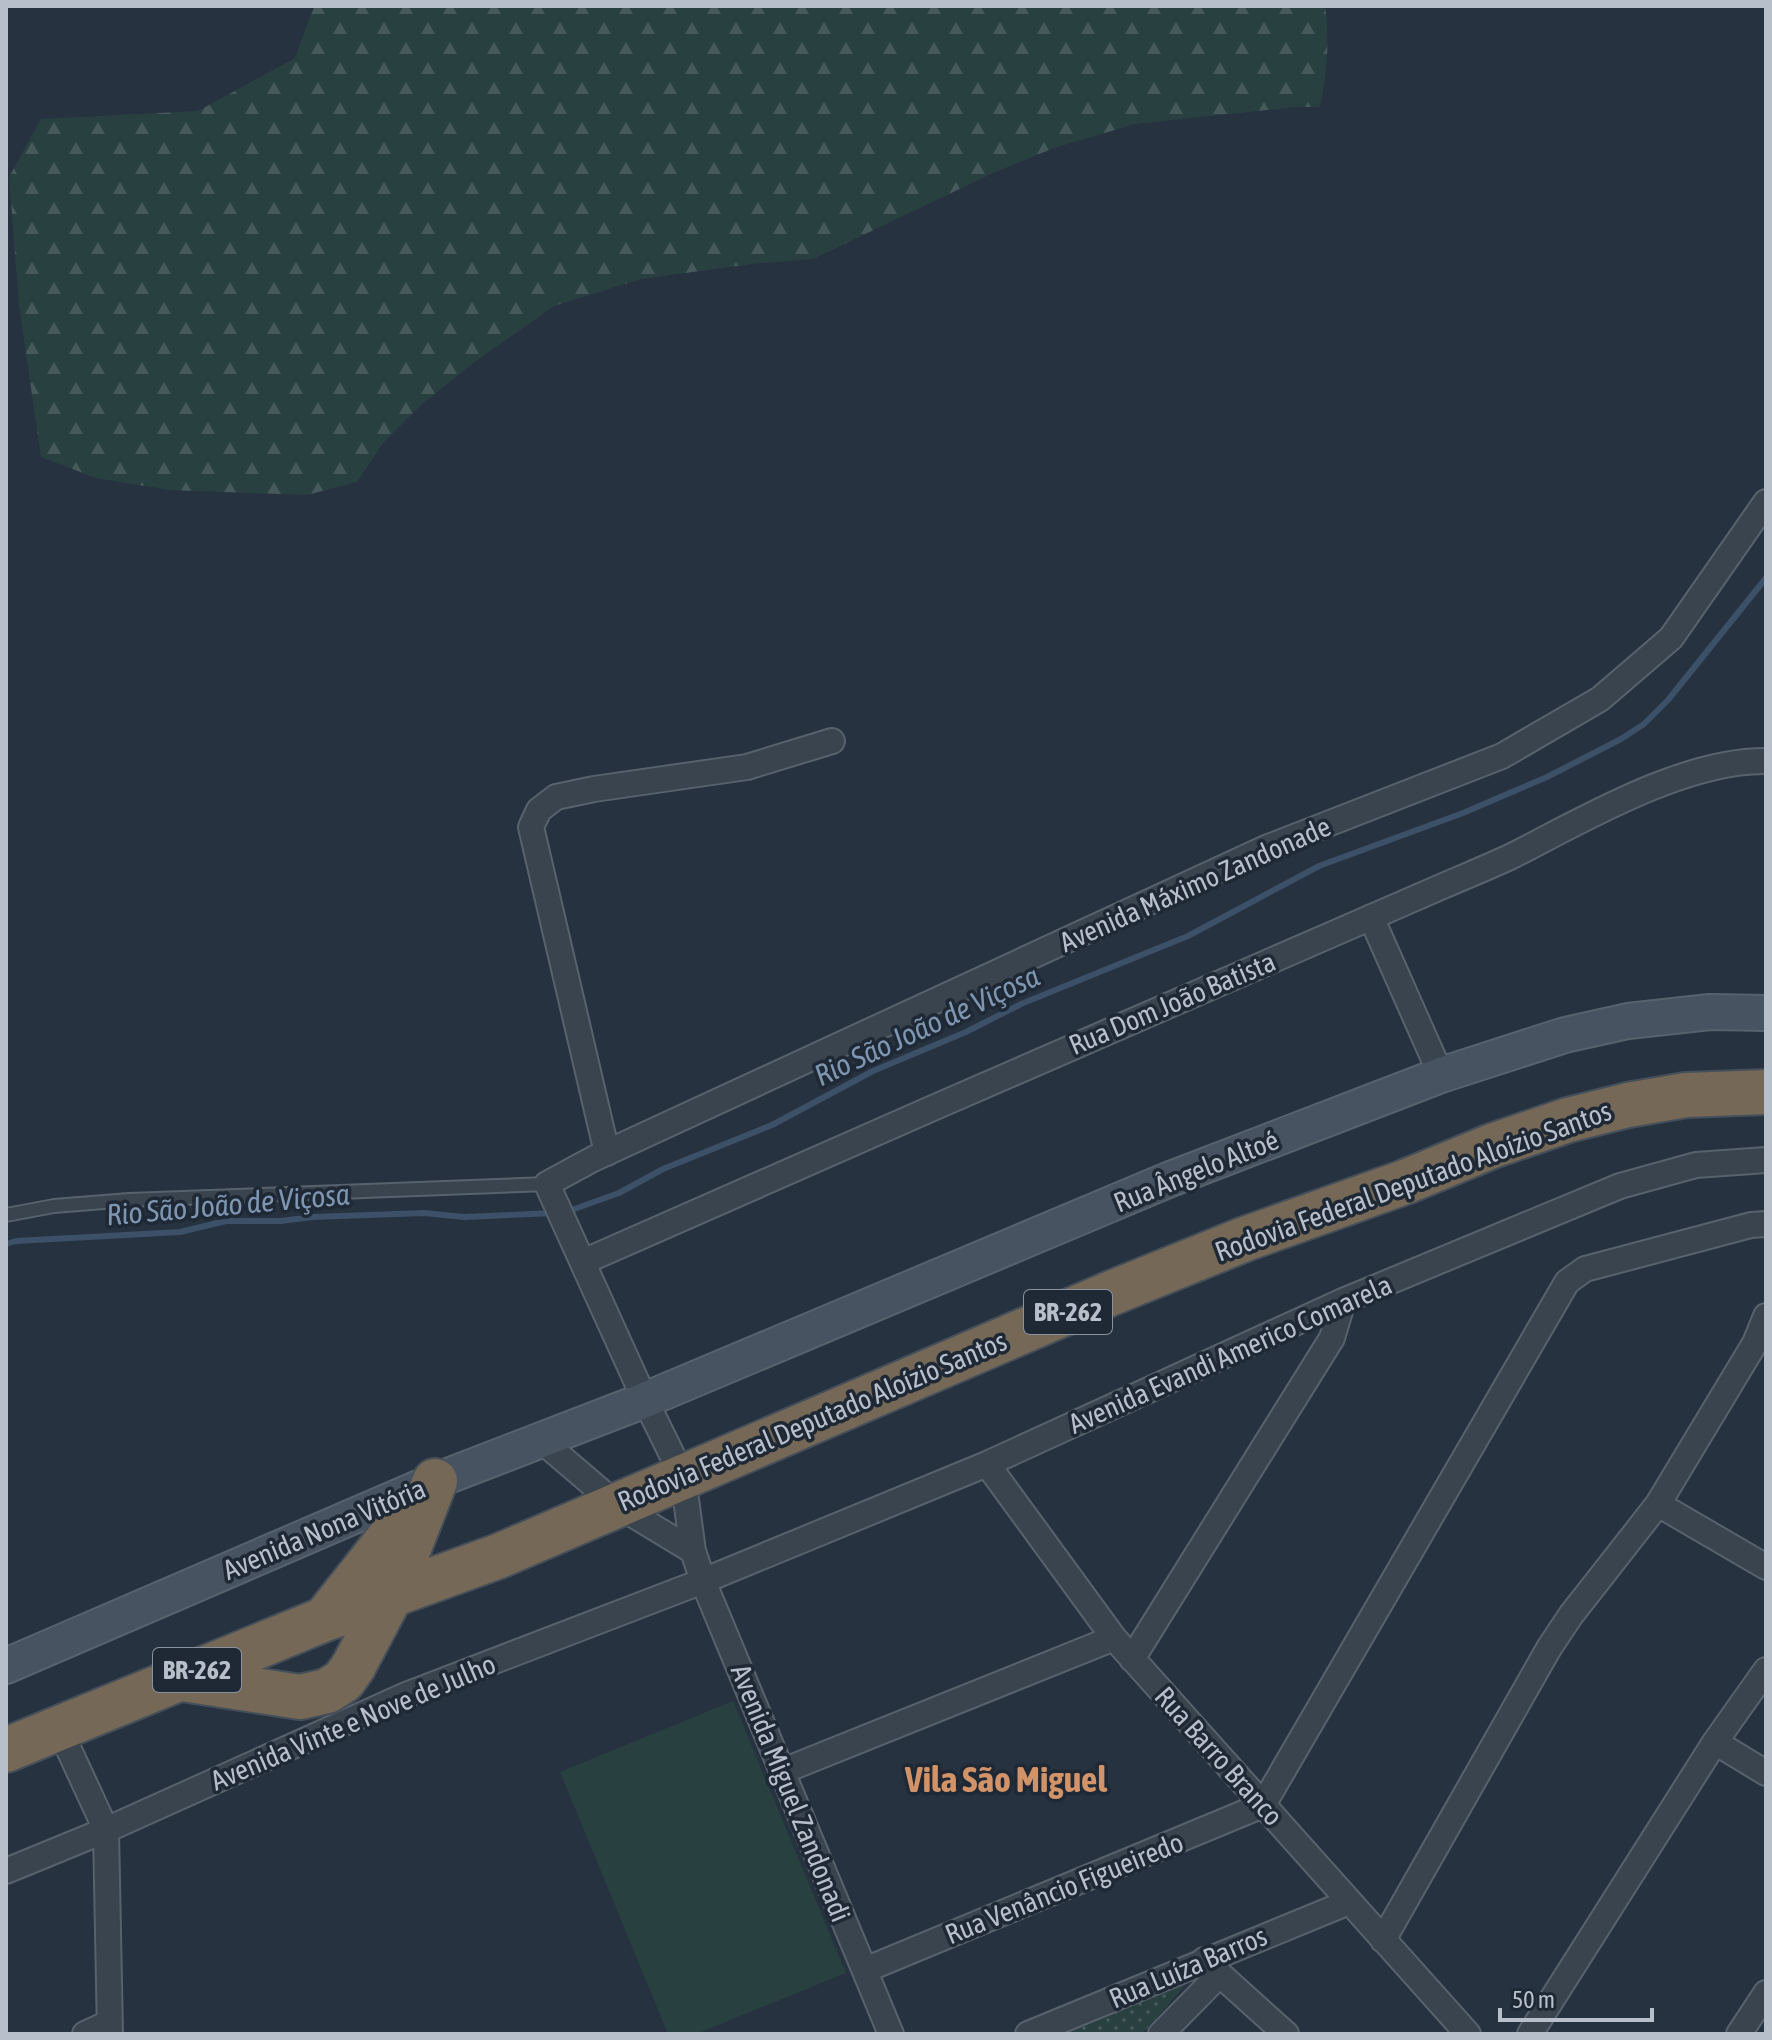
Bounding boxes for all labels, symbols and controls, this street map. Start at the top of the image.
street label: Avenida Máximo Zandonade [1055,810,1335,958]
street label: Rua Dom João Batista [1064,945,1280,1061]
water label: Rio São João de Viçosa [809,958,1044,1092]
street label: Rodovia Federal Deputado Aloízio Santos [1211,1094,1615,1268]
street label: Rua Ângelo Altoé [1109,1123,1283,1219]
water label: Rio São João de Viçosa [105,1176,351,1232]
street label: Avenida Evandi Americo Comarela [1064,1268,1396,1440]
road number: BR-262 [1024,1290,1112,1334]
street label: Rodovia Federal Deputado Aloízio Santos [613,1324,1011,1518]
street label: Avenida Nona Vitória [218,1472,430,1586]
street label: Avenida Vinte e Nove de Julho [206,1647,500,1797]
road number: BR-262 [153,1648,241,1692]
street label: Avenida Miguel Zandonadi [725,1660,857,1926]
street label: Rua Barro Branco [1148,1680,1290,1832]
district label: Vila São Miguel [904,1758,1107,1800]
street label: Rua Venâncio Figueiredo [940,1826,1188,1950]
street label: Rua Luíza Barros [1104,1919,1272,2015]
scale bar [1500,1972,1652,2022]
text: 50 m [1512,1986,1555,2013]

